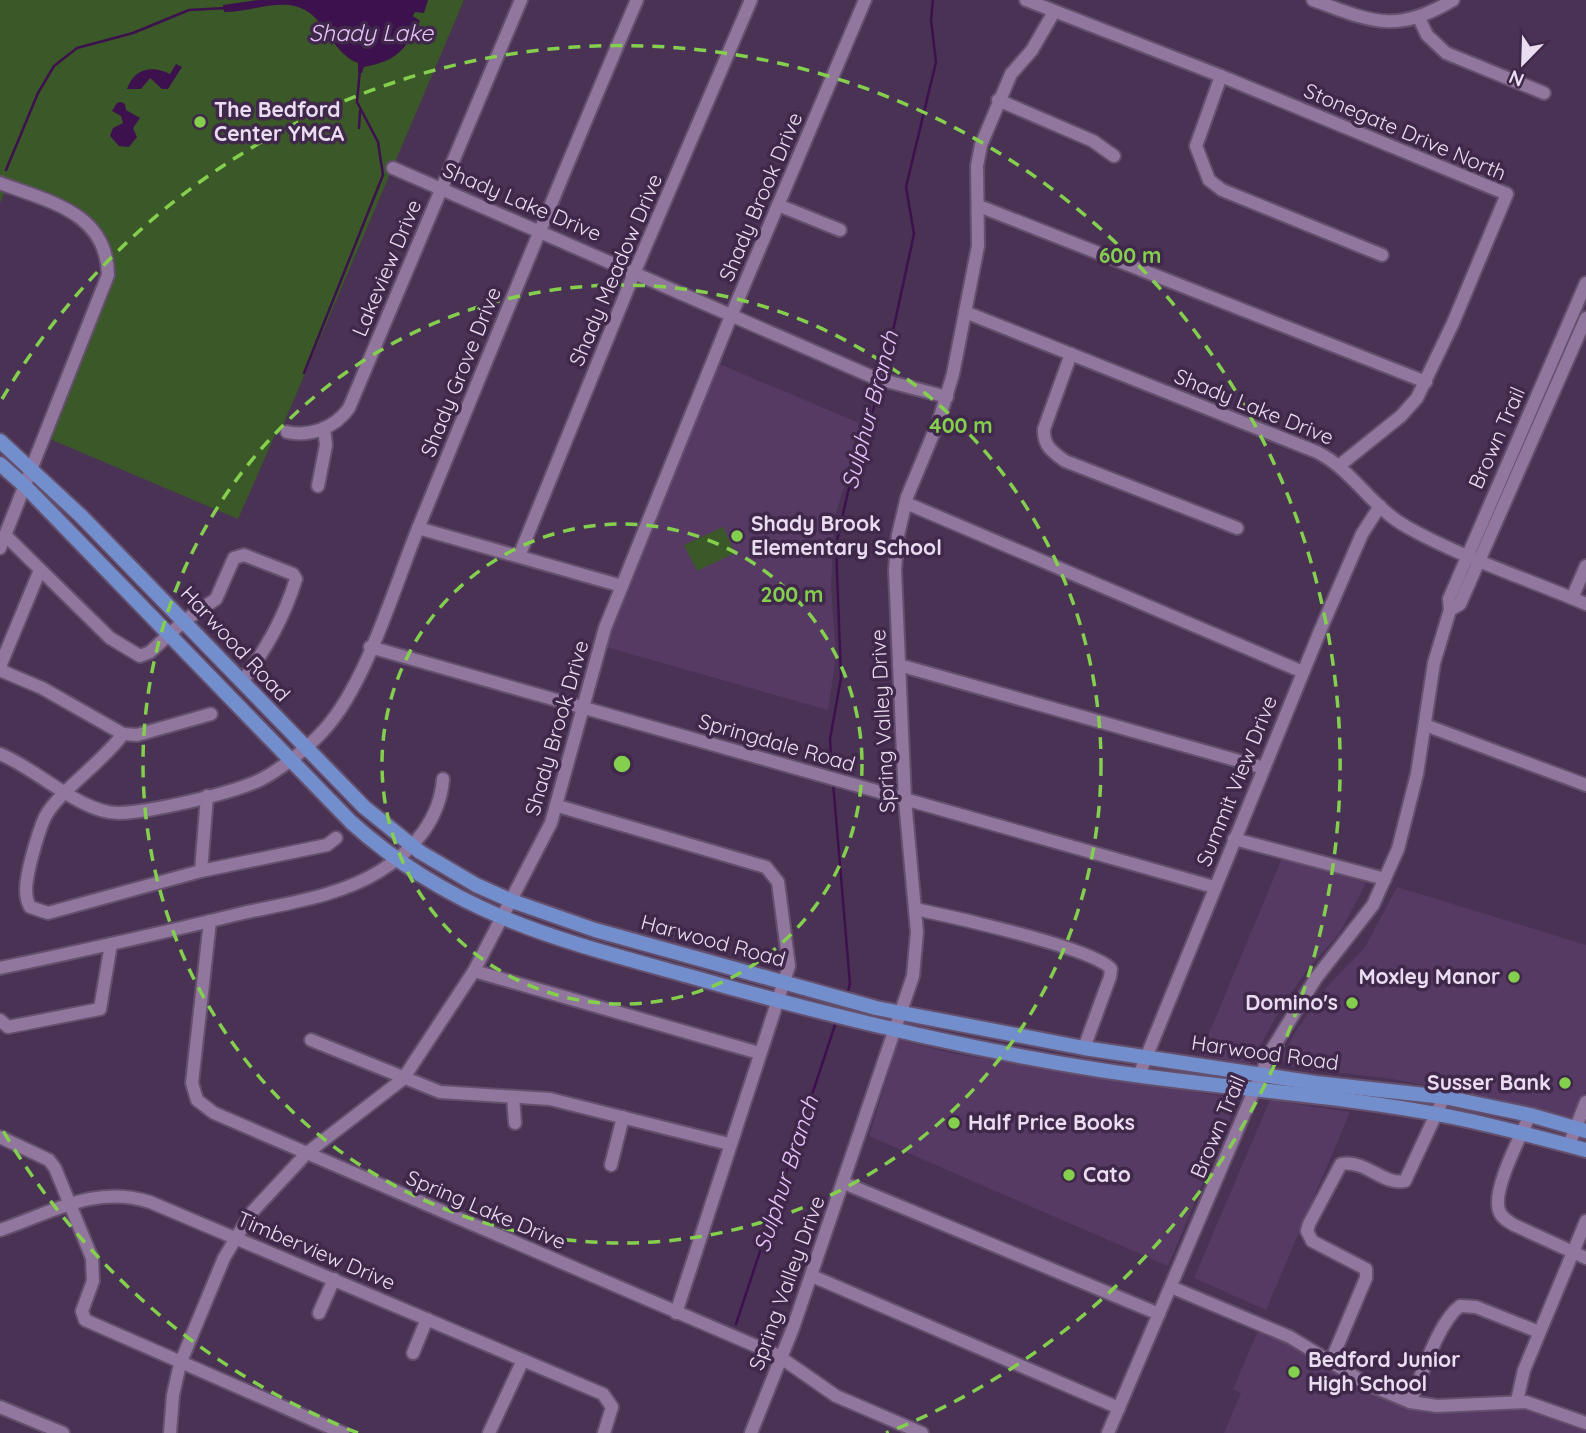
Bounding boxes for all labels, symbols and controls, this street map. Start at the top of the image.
water label: Shady Lake [309,18,434,47]
north arrow [1488,28,1558,98]
text: N [1505,65,1527,92]
street label: Stonegate Drive North [1300,77,1510,185]
place label: The Bedford Center YMCA [214,96,345,146]
street label: Shady Brook Drive [713,108,807,285]
marker: The Bedford Center YMCA [192,114,208,130]
street label: Shady Lake Drive [439,156,606,246]
street label: Shady Meadow Drive [563,170,667,370]
street label: Lakeview Drive [346,195,427,340]
text: 600 m [1099,242,1161,268]
street label: Shady Grove Drive [414,283,506,460]
water label: Sulphur Branch [835,327,905,492]
street label: Shady Lake Drive [1171,362,1338,450]
street label: Brown Trail [1462,383,1530,493]
text: 400 m [929,412,993,438]
place label: Shady Brook Elementary School [751,510,942,560]
marker: Shady Brook Elementary School [729,528,745,544]
street label: Harwood Road [176,580,296,707]
text: 200 m [761,581,823,607]
street label: Spring Valley Drive [864,629,900,814]
street label: Shady Brook Drive [519,637,593,818]
street label: Summit View Drive [1190,691,1282,870]
street label: Springdale Road [696,707,859,777]
centre of rings [610,752,634,776]
street label: Harwood Road [638,908,788,972]
place label: Moxley Manor [1358,963,1500,989]
marker: Moxley Manor [1506,969,1522,985]
place label: Domino's [1245,989,1338,1015]
marker: Domino's [1344,995,1360,1011]
street label: Harwood Road [1190,1029,1341,1075]
place label: Susser Bank [1427,1069,1551,1095]
street label: Brown Trail [1184,1071,1250,1182]
marker: Susser Bank [1557,1075,1573,1091]
water label: Sulphur Branch [747,1091,825,1256]
place label: Half Price Books [968,1109,1135,1135]
marker: Half Price Books [946,1115,962,1131]
place label: Cato [1083,1161,1131,1187]
street label: Spring Lake Drive [403,1164,570,1254]
marker: Cato [1061,1167,1077,1183]
street label: Spring Valley Drive [742,1192,830,1374]
street label: Timberview Drive [233,1205,400,1295]
place label: Bedford Junior High School [1308,1346,1460,1396]
marker: Bedford Junior High School [1286,1364,1302,1380]

